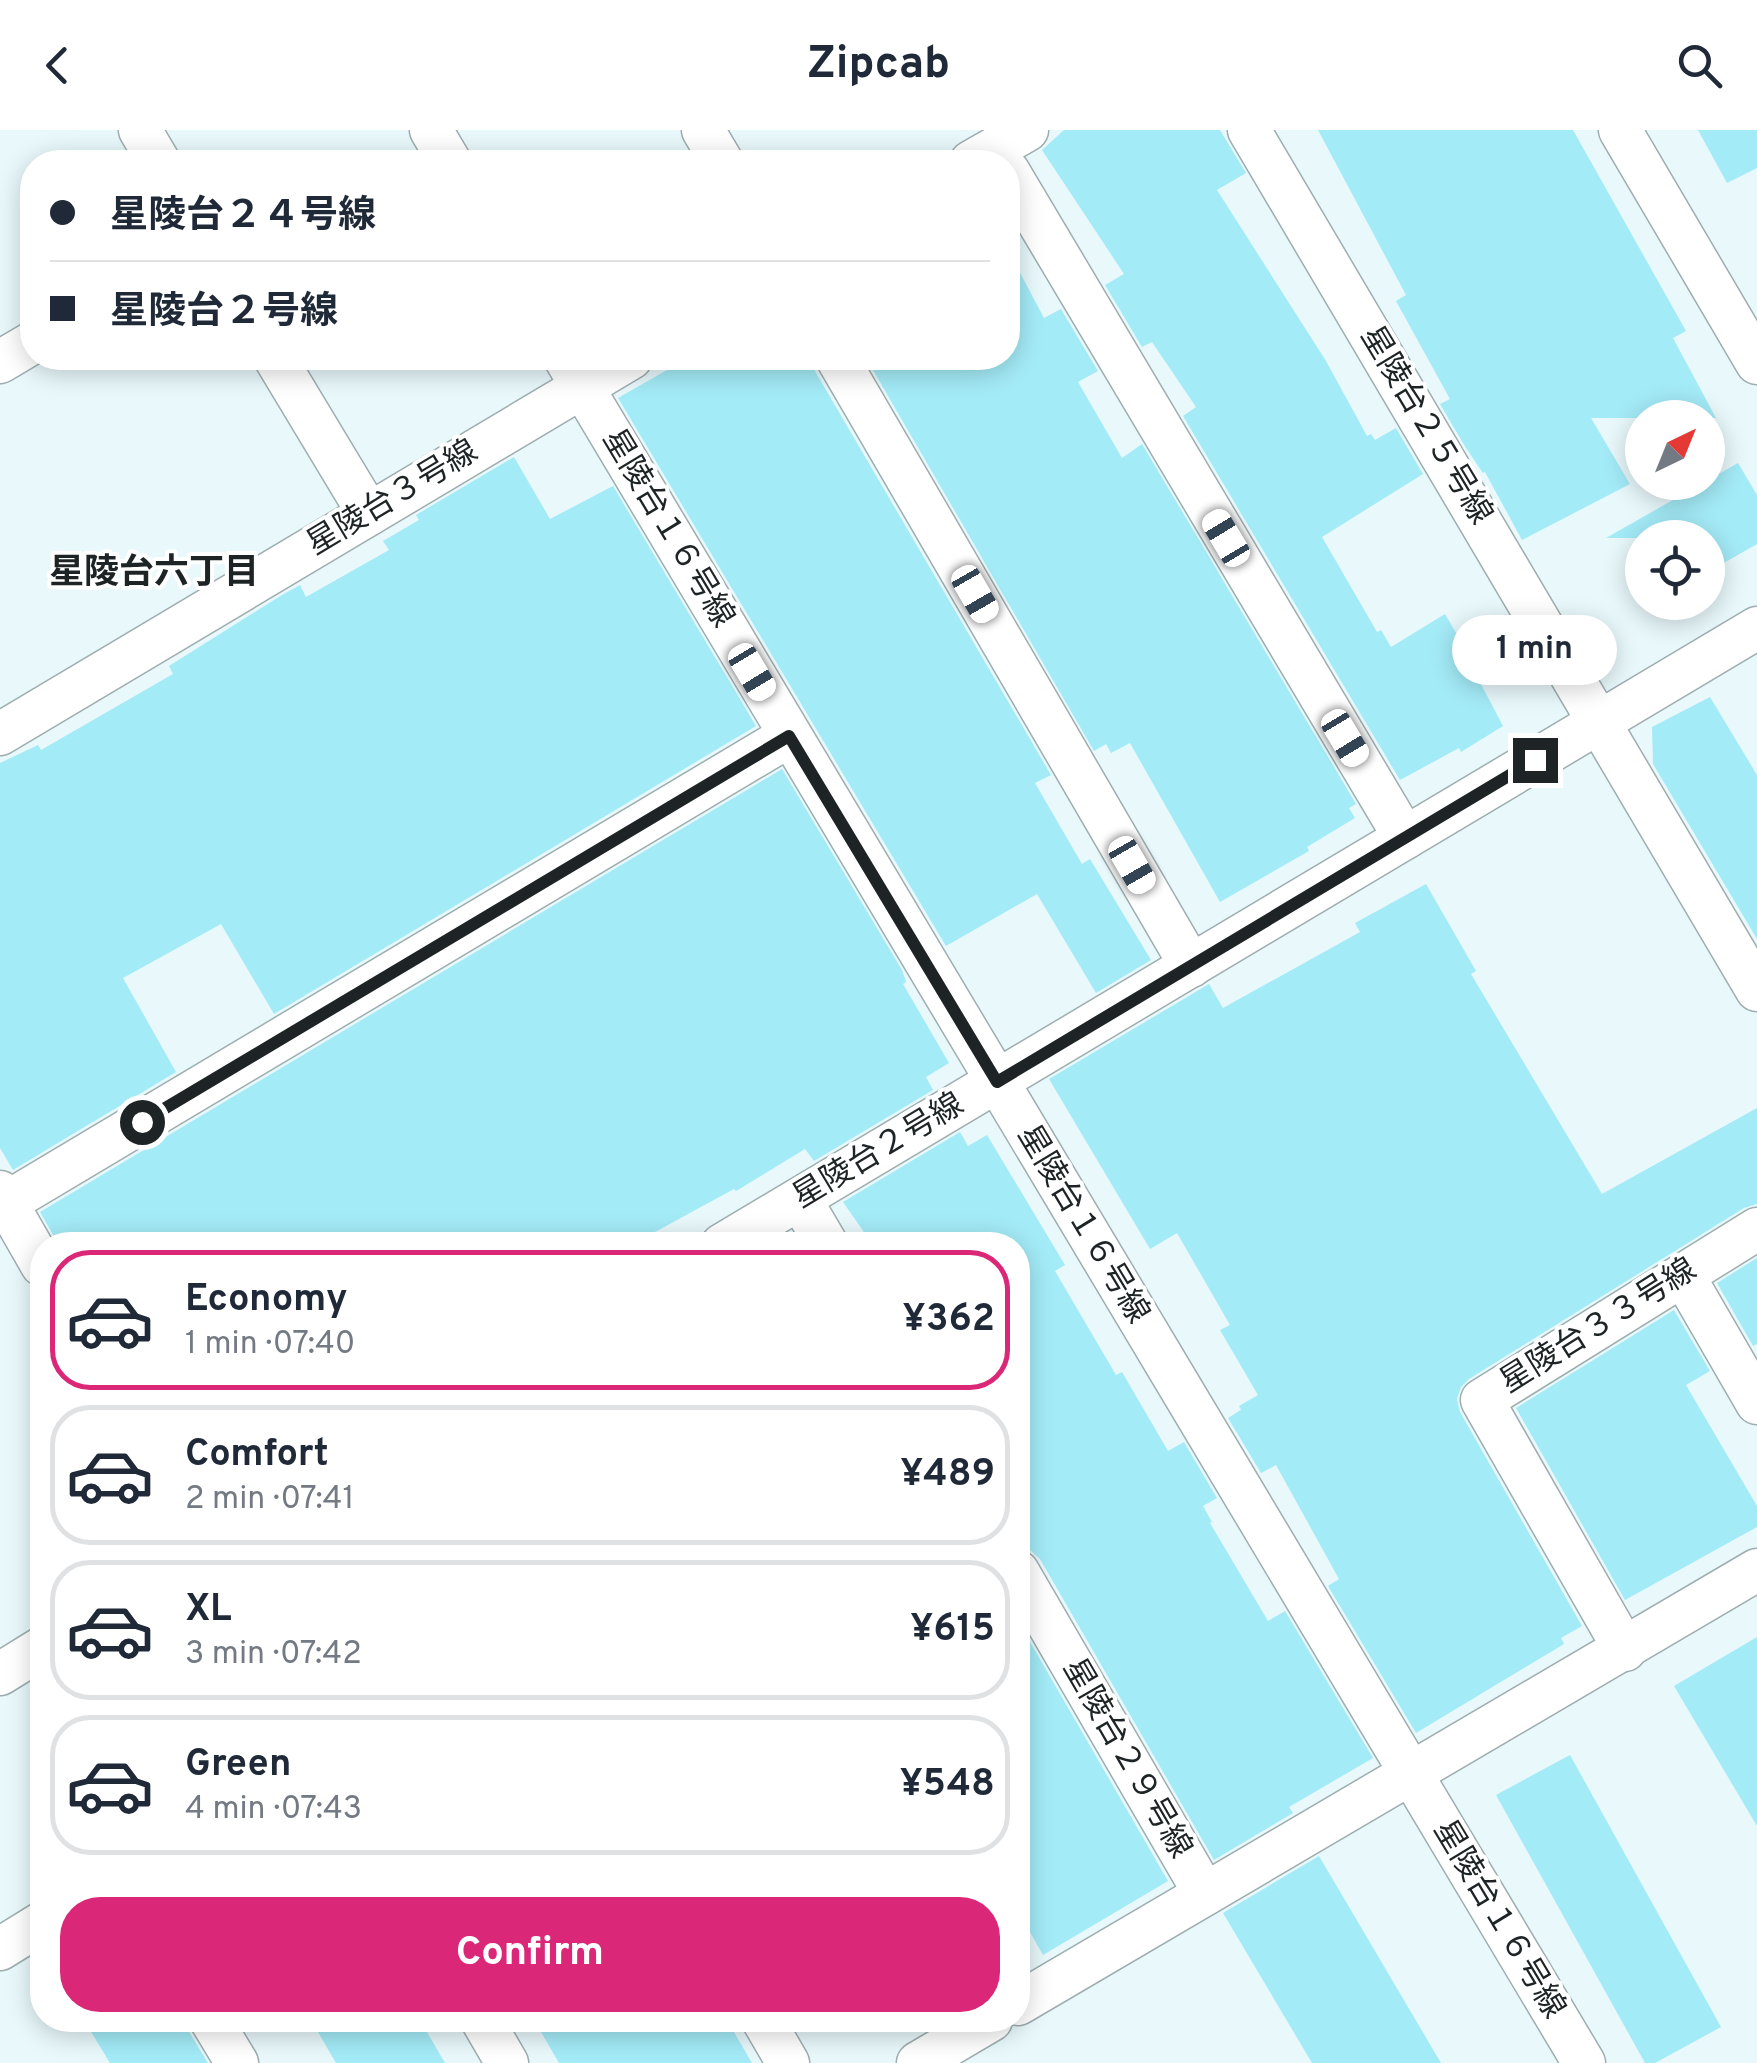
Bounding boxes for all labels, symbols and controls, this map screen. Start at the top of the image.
text: Zipcab [807,37,950,94]
icon: back [30,38,85,93]
icon: search [1672,38,1727,93]
text: 星陵台２４号線 [110,193,376,242]
text: 星陵台２号線 [110,289,338,338]
street label: 星陵台２５号線 [1350,320,1500,532]
north arrow [1625,400,1725,500]
map controls [1625,400,1725,620]
street label: 星陵台１６号線 [592,423,742,635]
street label: 星陵台３号線 [300,432,486,566]
car [1198,505,1254,571]
button: locate [1625,520,1725,620]
district label: 星陵台六丁目 [49,552,259,596]
car [947,561,1003,627]
callout: 1 min [1452,615,1618,685]
text: 1 min [1496,630,1573,670]
car [724,639,780,705]
car [1317,705,1373,771]
route end [1513,738,1558,783]
car [1104,832,1160,898]
street label: 星陵台２号線 [786,1085,972,1219]
route start [120,1100,165,1145]
street label: 星陵台１６号線 [1007,1119,1157,1331]
street label: 星陵台３３号線 [1493,1251,1705,1403]
icon: car [65,1275,155,1365]
text: Economy [185,1276,347,1325]
text: ¥362 [903,1296,995,1345]
text: 1 min · 07:40 [185,1325,355,1365]
icon: car [65,1430,155,1520]
text: Comfort [185,1431,329,1480]
text: ¥489 [900,1451,995,1500]
text: 2 min · 07:41 [185,1480,354,1520]
icon: car [65,1585,155,1675]
text: XL [185,1586,232,1635]
text: ¥615 [910,1606,995,1655]
text: 3 min · 07:42 [185,1635,362,1675]
street label: 星陵台２９号線 [1053,1652,1199,1866]
icon: car [65,1740,155,1830]
text: Green [185,1741,291,1790]
text: ¥548 [900,1761,995,1810]
text: 4 min · 07:43 [185,1790,362,1830]
street label: 星陵台１６号線 [1423,1814,1573,2026]
button: Confirm [60,1897,1000,2012]

